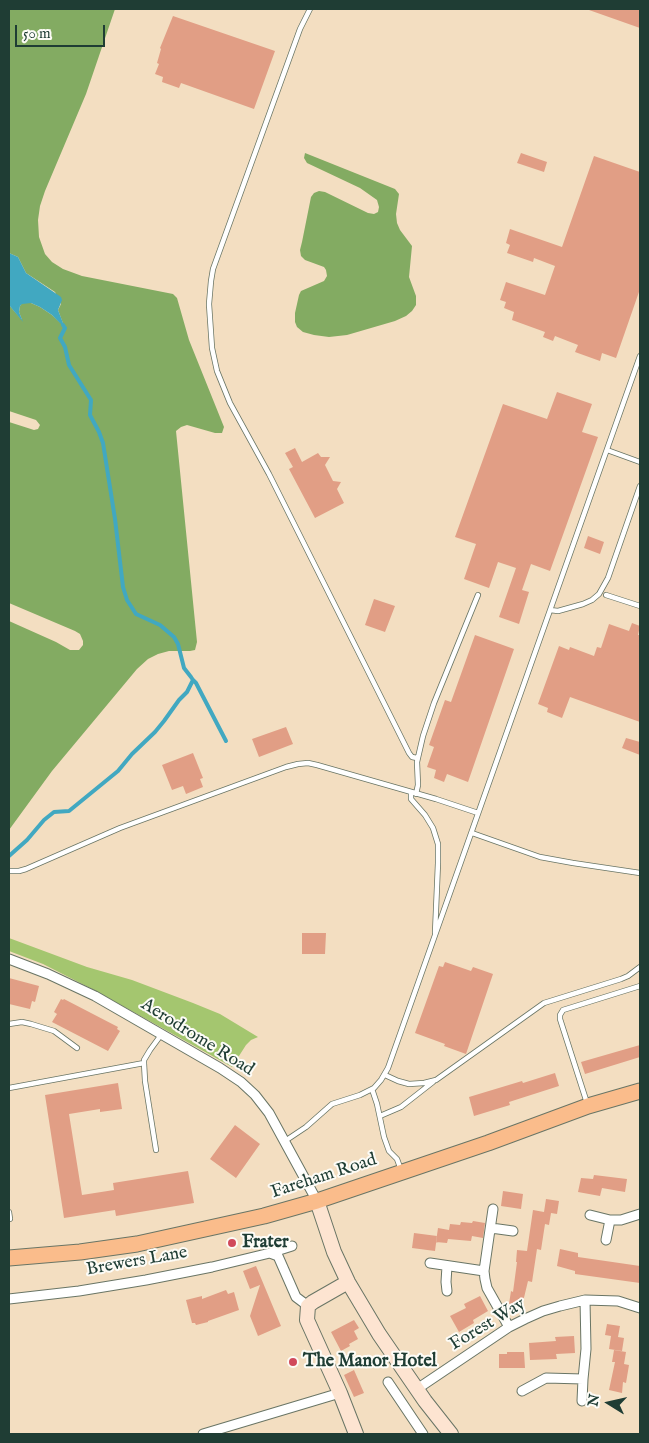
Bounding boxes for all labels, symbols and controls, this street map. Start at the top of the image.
scale bar [18,15,108,47]
text: 50 m [23,24,51,43]
street label: Aerodrome Road [136,995,258,1081]
street label: Fareham Road [269,1150,379,1204]
place label: Frater [242,1232,289,1254]
marker: Frater [226,1237,238,1249]
street label: Brewers Lane [85,1242,189,1282]
street label: Forest Way [446,1294,530,1356]
place label: The Manor Hotel [303,1351,437,1373]
marker: The Manor Hotel [287,1356,299,1368]
north arrow [584,1378,634,1428]
text: N [584,1393,604,1408]

